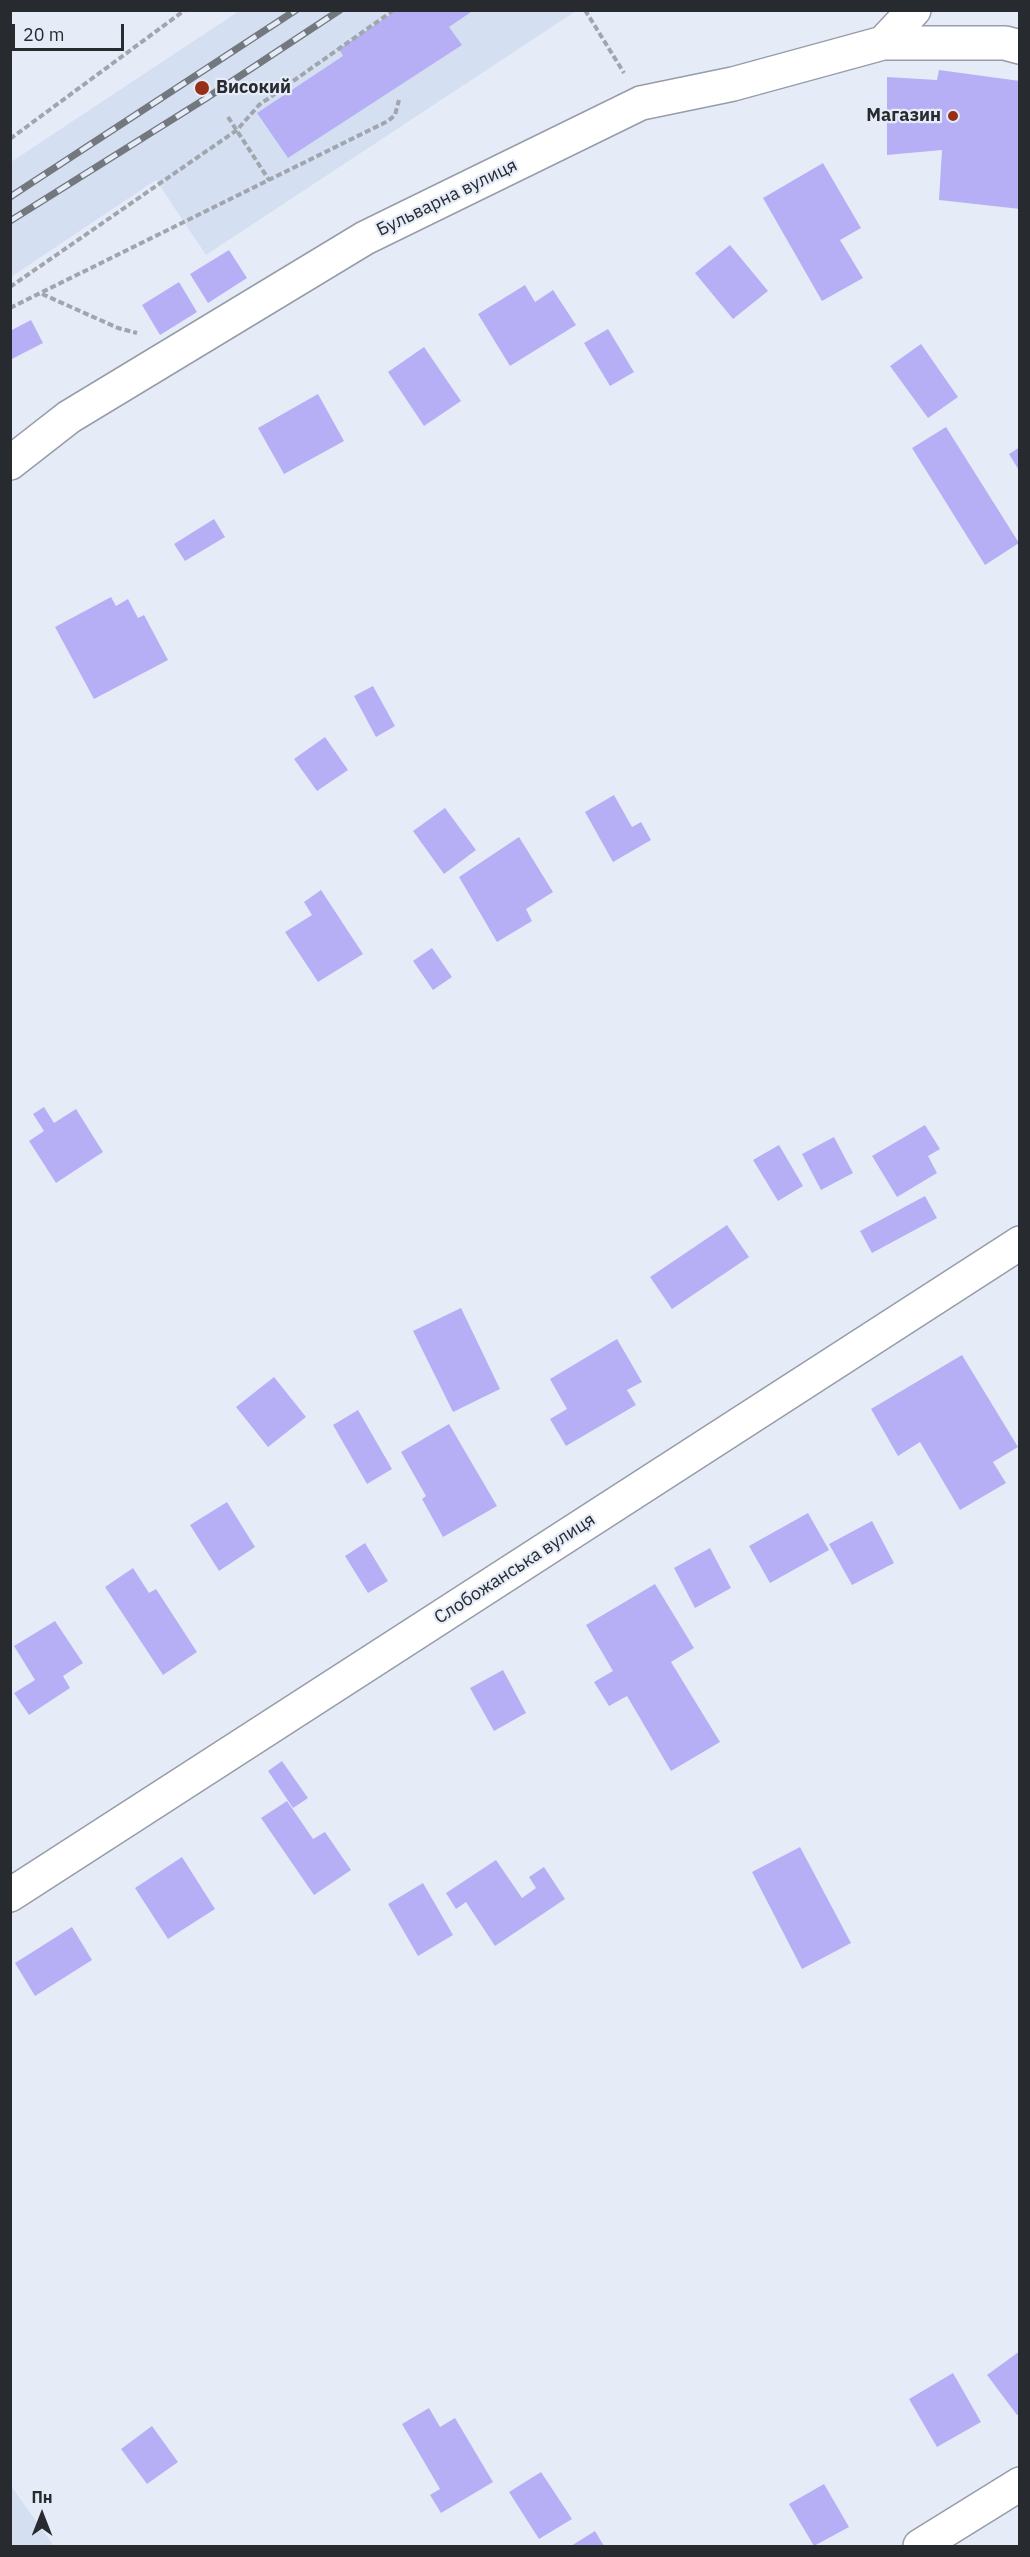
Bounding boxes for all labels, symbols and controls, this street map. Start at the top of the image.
scale bar [15,12,128,50]
text: 20 m [23,23,65,46]
place label: Високий [216,77,291,99]
marker: Високий [193,79,211,97]
place label: Магазин [866,105,941,127]
marker: Магазин [946,109,960,123]
street label: Бульварна вулиця [373,155,521,241]
street label: Слобожанська вулиця [431,1509,599,1629]
north arrow [12,2485,72,2545]
text: Пн [31,2487,53,2507]

